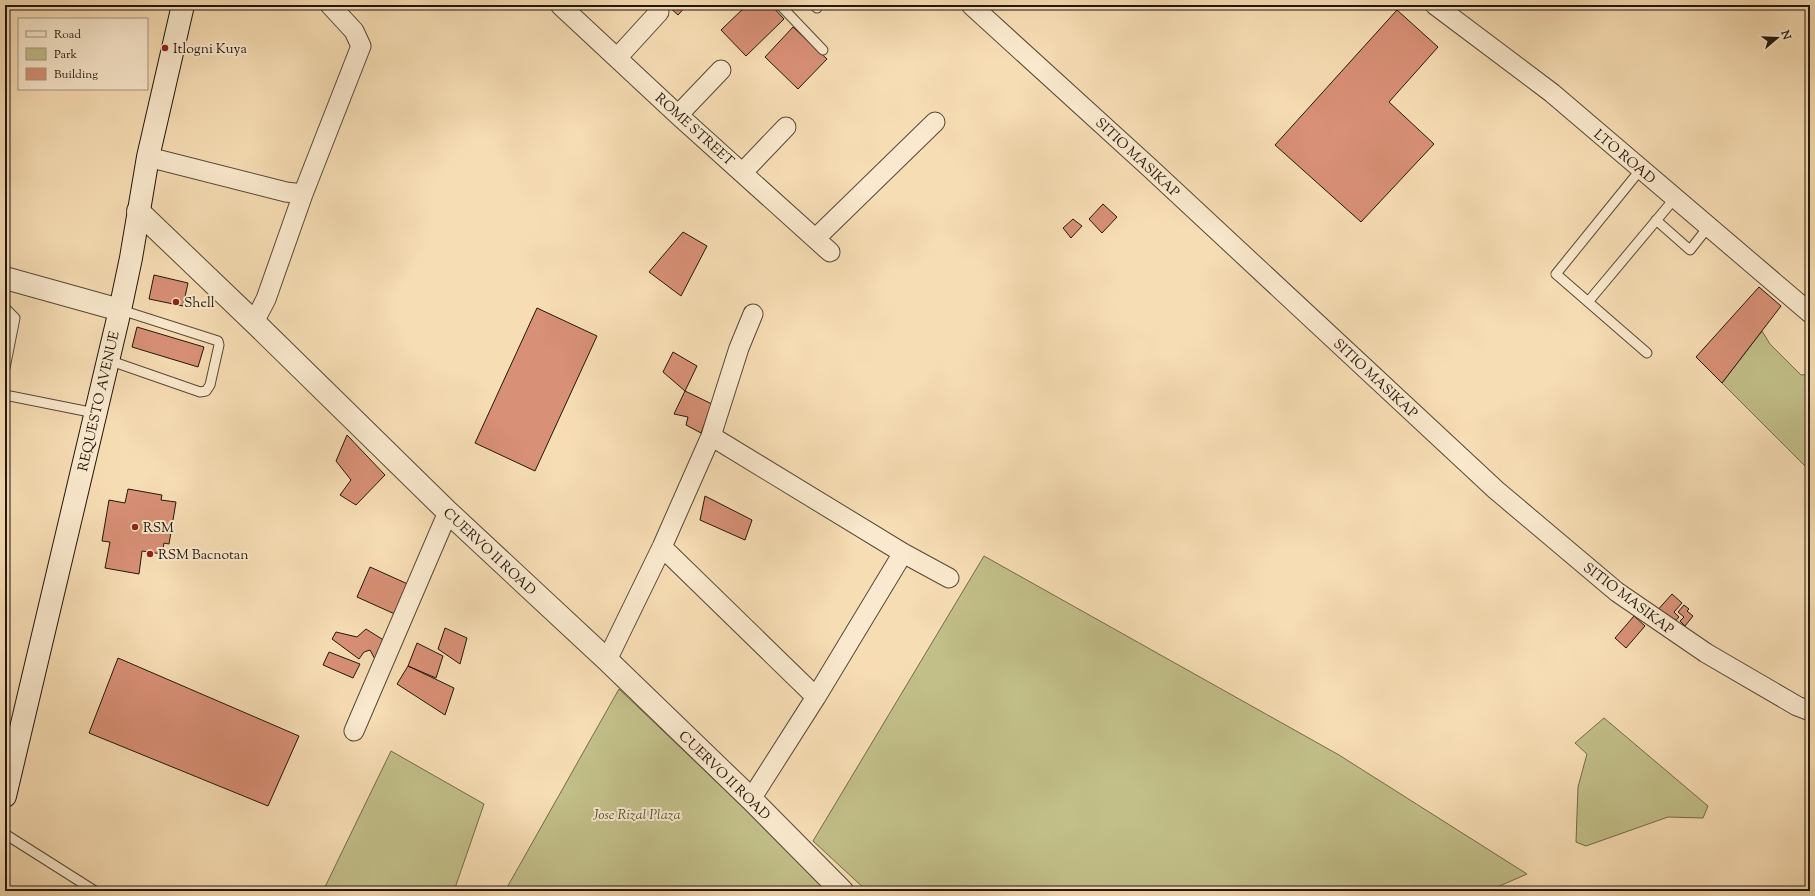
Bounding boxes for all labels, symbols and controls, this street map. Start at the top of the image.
legend [18,18,148,90]
north arrow [1757,18,1797,58]
text: Road [54,26,81,44]
text: N [1776,27,1795,42]
place label: Itlogni Kuya [173,40,248,60]
marker: Itlogni Kuya [160,43,170,53]
text: Park [54,46,77,64]
text: Building [54,66,98,84]
street label: ROME STREET [650,89,738,172]
street label: SITIO MASIKAP [1090,114,1183,203]
street label: LTO ROAD [1588,126,1659,189]
place label: Shell [184,294,215,314]
marker: Shell [171,297,181,307]
street label: REQUESTO AVENUE [74,329,126,474]
street label: SITIO MASIKAP [1328,335,1421,424]
street label: CUERVO II ROAD [438,504,540,601]
place label: RSM [143,519,174,539]
marker: RSM [130,522,140,532]
place label: RSM Bacnotan [158,546,248,566]
marker: RSM Bacnotan [145,549,155,559]
street label: SITIO MASIKAP [1578,559,1677,640]
street label: CUERVO II ROAD [673,727,774,826]
park label: Jose Rizal Plaza [592,806,681,826]

